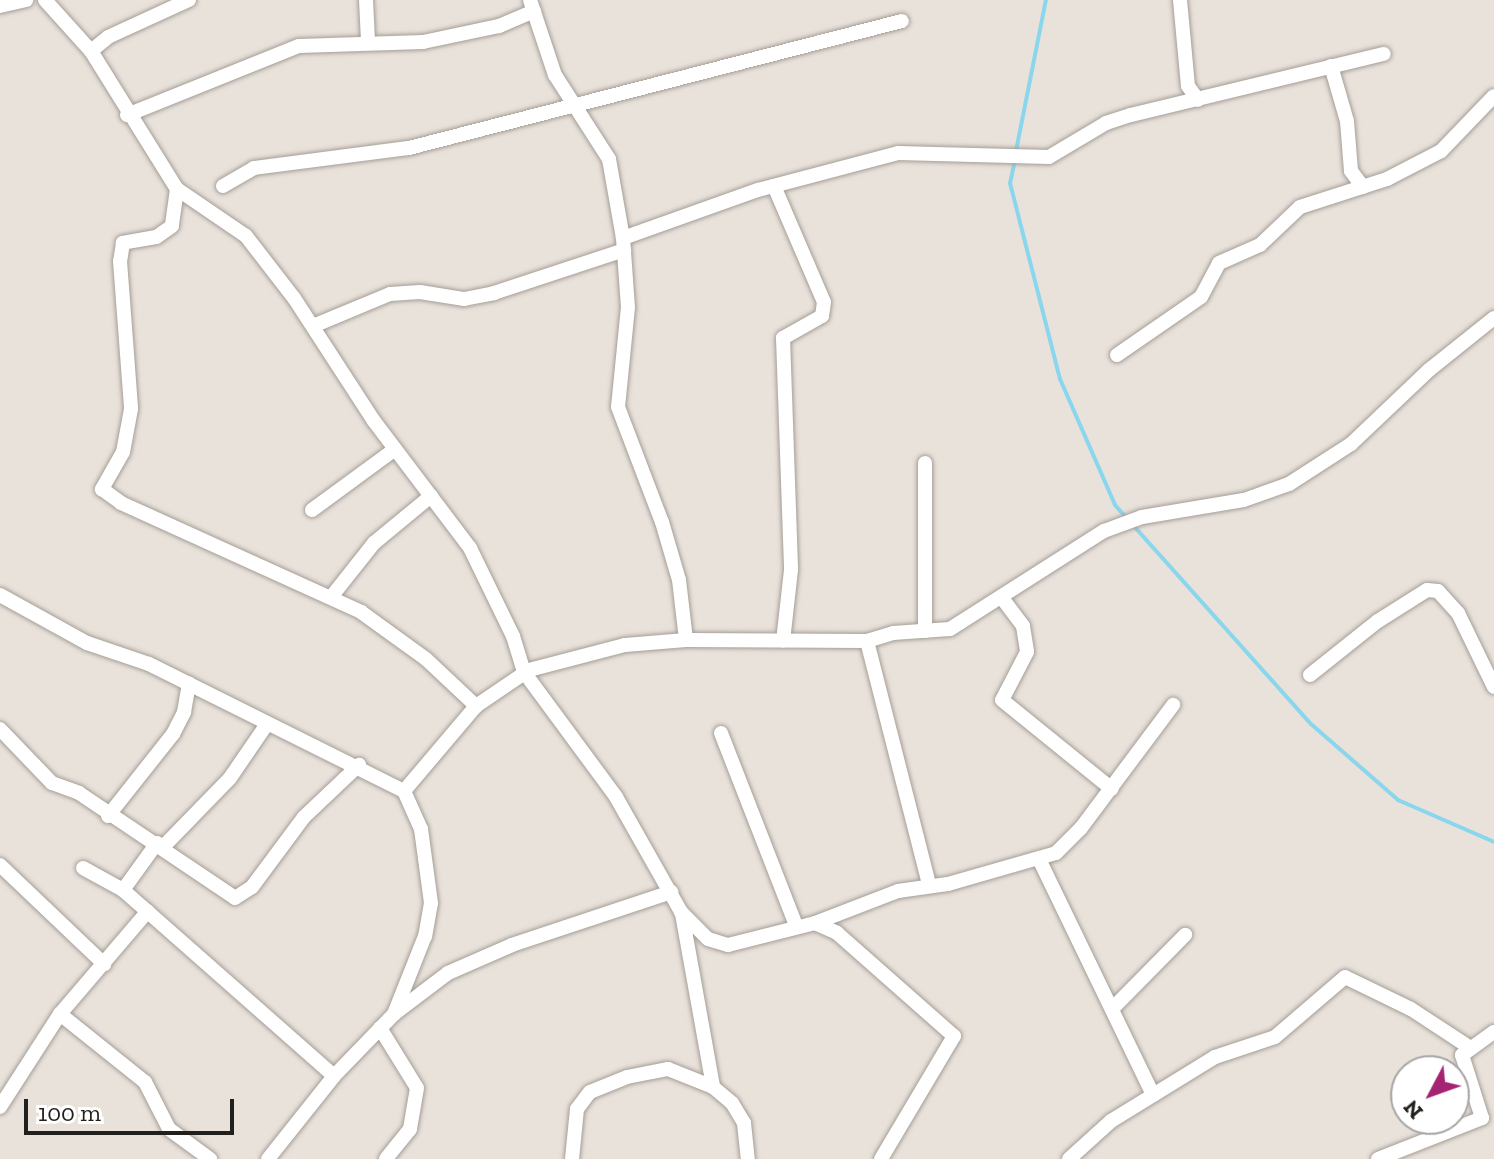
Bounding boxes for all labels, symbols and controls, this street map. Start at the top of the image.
north arrow [1390,1055,1470,1135]
scale bar [28,1083,238,1133]
text: N [1397,1095,1429,1125]
text: 100 m [38,1098,101,1127]

